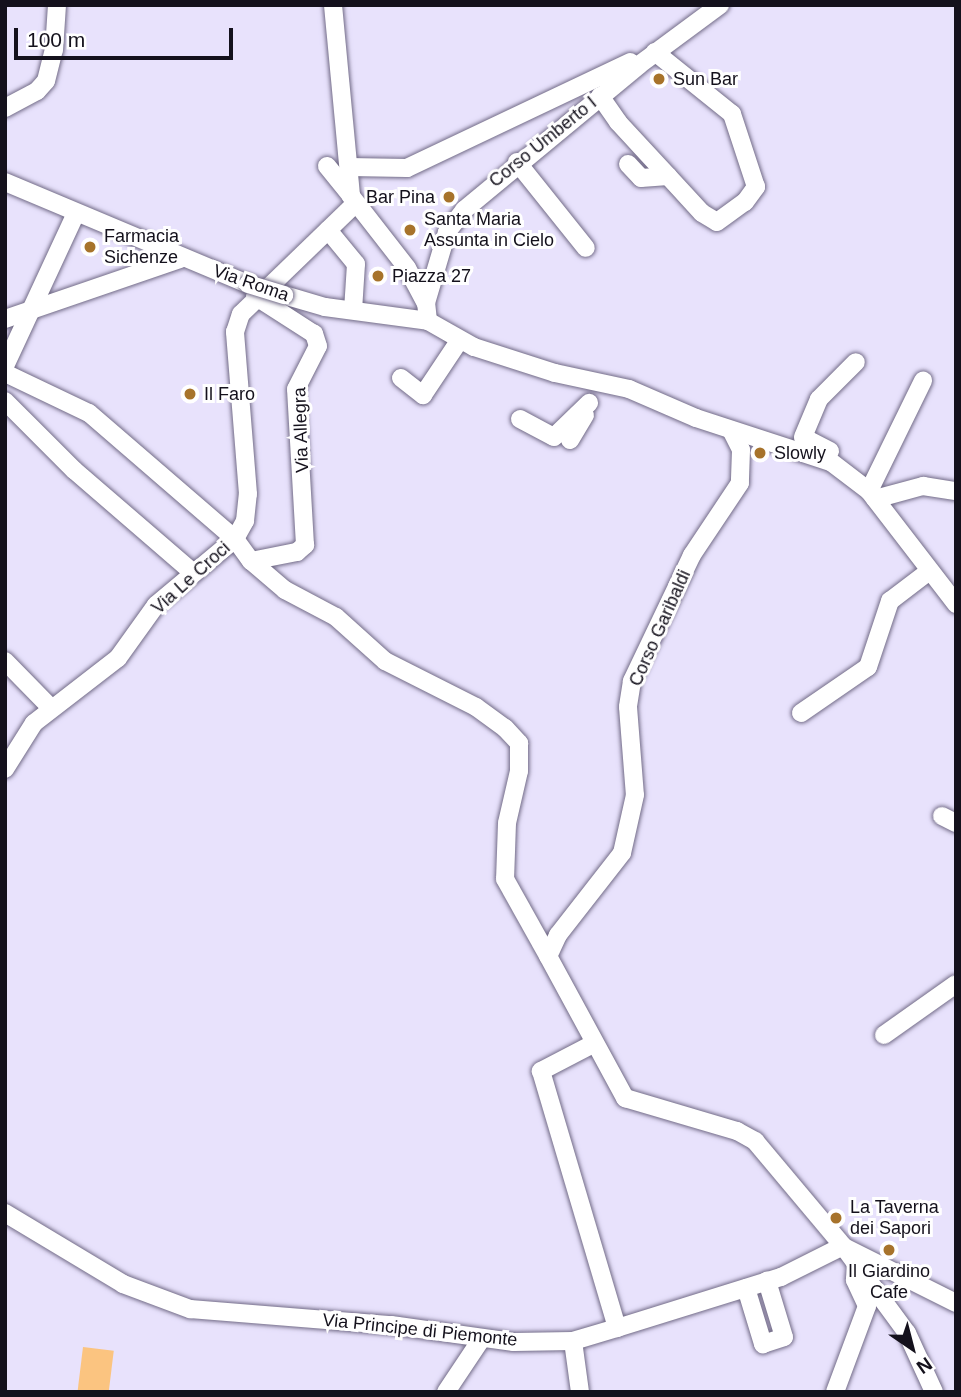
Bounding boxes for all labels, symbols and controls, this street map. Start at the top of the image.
scale bar [18,14,236,58]
text: 100 m [27,28,85,51]
place label: Sun Bar [673,68,738,90]
marker: Sun Bar [651,71,667,87]
street label: Corso Umberto I [485,92,601,192]
place label: Bar Pina [366,186,435,208]
marker: Bar Pina [441,189,457,205]
place label: Santa Maria Assunta in Cielo [424,209,554,252]
marker: Santa Maria Assunta in Cielo [402,222,418,238]
place label: Farmacia Sichenze [104,226,179,268]
marker: Farmacia Sichenze [82,239,98,255]
street label: Via Roma [210,260,292,306]
place label: Piazza 27 [392,265,471,287]
marker: Piazza 27 [370,268,386,284]
place label: Il Faro [204,383,255,405]
marker: Il Faro [182,386,198,402]
street label: Via Allegra [289,386,313,474]
place label: Slowly [774,442,826,464]
marker: Slowly [752,445,768,461]
street label: Via Le Croci [147,537,235,619]
street label: Corso Garibaldi [625,566,695,690]
place label: La Taverna dei Sapori [850,1197,939,1240]
marker: La Taverna dei Sapori [828,1210,844,1226]
marker: Il Giardino Cafe [881,1242,897,1258]
place label: Il Giardino Cafe [848,1261,930,1304]
street label: Via Principe di Piemonte [322,1309,518,1351]
north arrow [877,1313,947,1383]
text: N [913,1353,936,1378]

